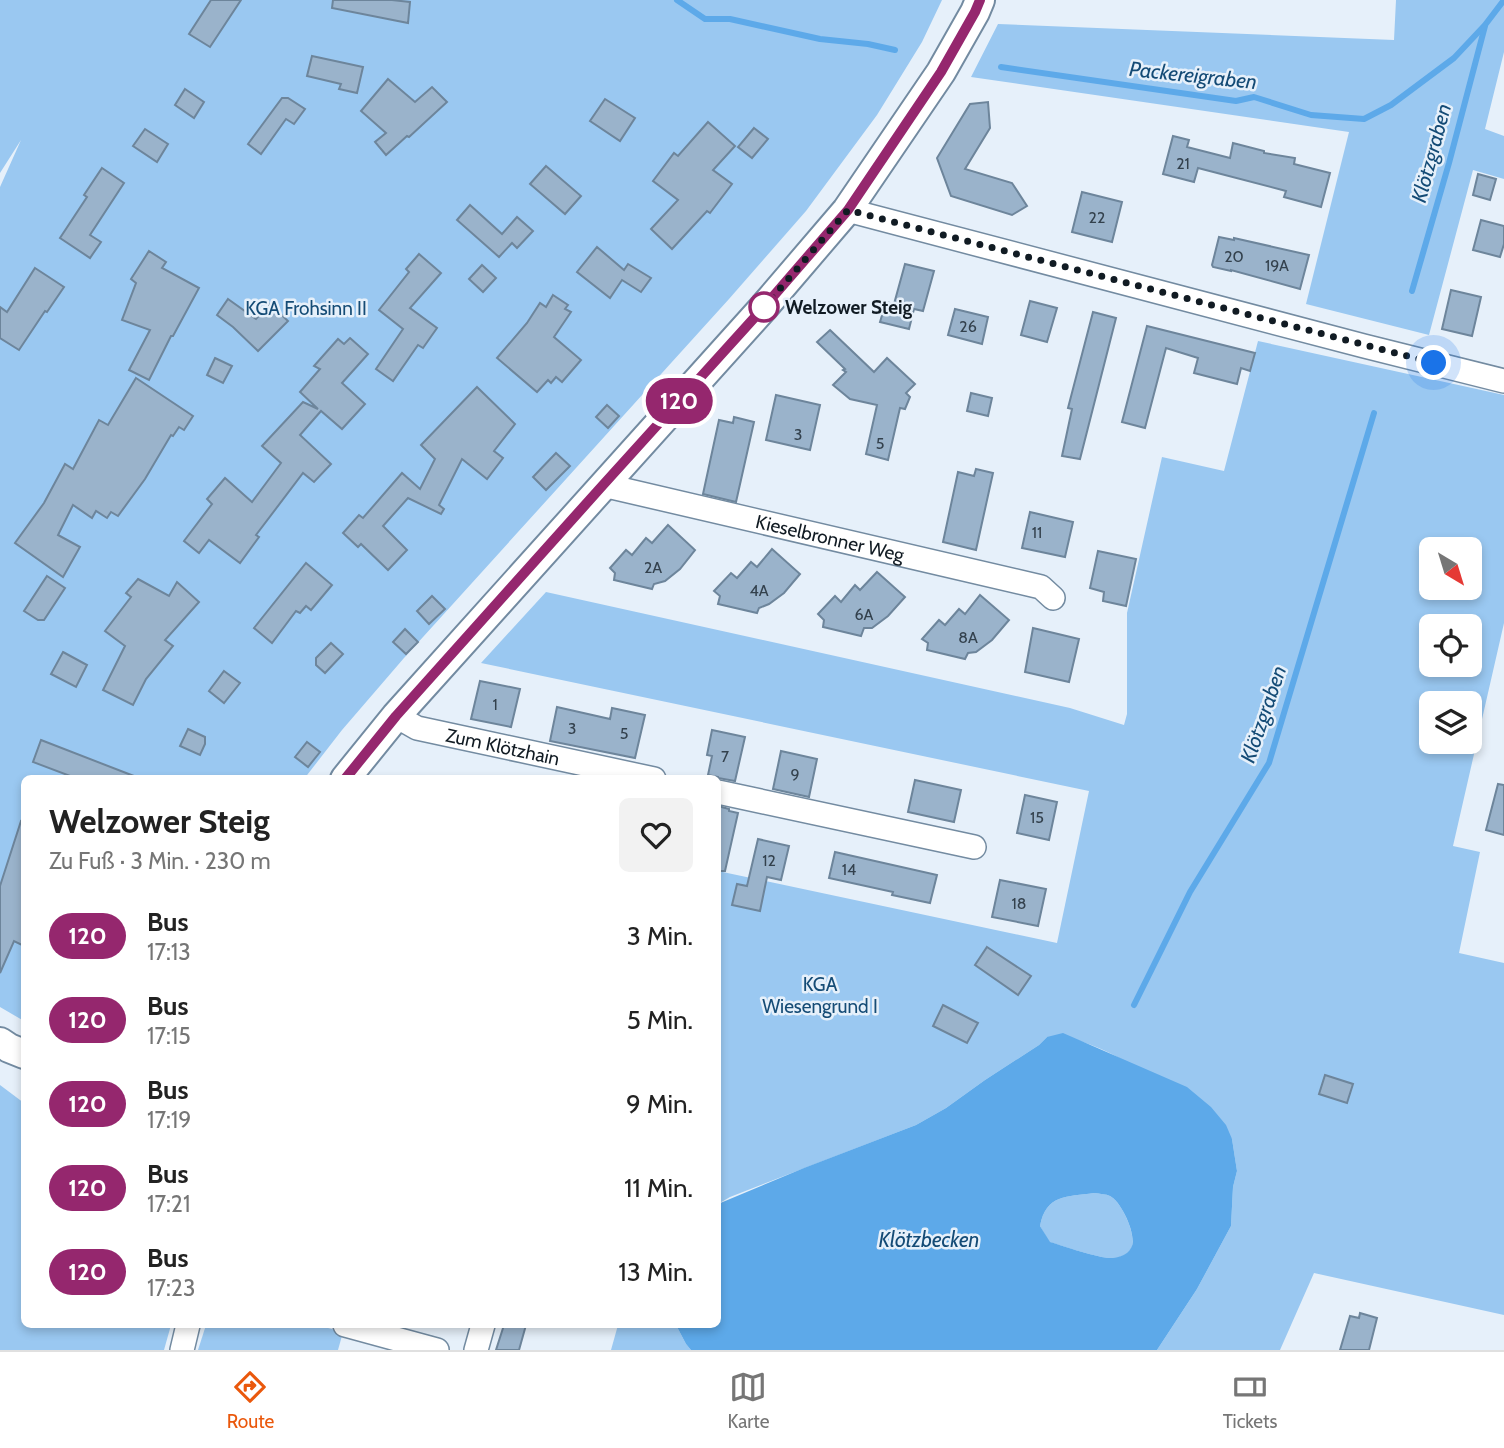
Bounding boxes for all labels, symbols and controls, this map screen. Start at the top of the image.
water label: Packereigraben [1128,56,1258,94]
water label: Klötzgraben [1406,101,1456,205]
house number: 21 [1176,154,1190,173]
house number: 22 [1089,208,1105,227]
house number: 20 [1224,247,1244,266]
house number: 19A [1265,256,1289,275]
marker: Welzower Steig [749,292,779,322]
place label: Welzower Steig [785,296,913,319]
park label: KGA Frohsinn II [245,297,367,320]
house number: 26 [959,317,977,336]
your location [1416,345,1451,380]
line badge: 120 [639,378,719,424]
text: 120 [660,386,698,415]
house number: 3 [794,425,802,444]
house number: 5 [876,434,884,453]
street label: Kieselbronner Weg [754,509,907,566]
house number: 11 [1032,523,1042,542]
north arrow [1419,537,1482,600]
map controls [1419,537,1482,754]
house number: 2A [644,558,662,577]
house number: 4A [749,581,769,600]
house number: 6A [855,605,874,624]
button: locate [1419,614,1482,677]
house number: 8A [958,628,978,647]
water label: Klötzgraben [1235,662,1291,766]
button: layers [1419,691,1482,754]
house number: 1 [492,695,498,714]
house number: 3 [568,719,576,738]
street label: Zum Klötzhain [444,723,562,770]
house number: 5 [620,724,628,743]
house number: 7 [721,747,729,766]
house number: 9 [790,765,800,784]
button: heart [619,798,693,872]
text: Welzower Steig [49,801,270,841]
house number: 15 [1030,808,1044,827]
text: Zu Fuß · 3 Min. · 230 m [49,847,271,875]
house number: 12 [762,851,776,870]
house number: 14 [842,860,856,879]
house number: 18 [1012,894,1026,913]
text: Bus [147,906,188,938]
text: 3 Min. [627,920,693,952]
text: 120 [68,921,107,950]
text: 17:13 [147,938,191,966]
park label: KGA Wiesengrund I [762,973,878,1018]
text: Bus [147,990,188,1022]
text: 5 Min. [627,1004,693,1036]
text: 120 [68,1005,107,1034]
text: 17:15 [147,1022,191,1050]
text: Bus [147,1074,188,1106]
text: 9 Min. [626,1088,693,1120]
text: 120 [68,1089,107,1118]
text: 17:19 [147,1106,191,1134]
text: Bus [147,1158,188,1190]
text: 11 Min. [624,1172,693,1204]
text: 120 [68,1173,107,1202]
text: 17:21 [147,1190,190,1218]
water label: Klötzbecken [879,1227,979,1252]
text: Bus [147,1242,188,1274]
text: 13 Min. [618,1256,693,1288]
text: 120 [68,1257,107,1286]
text: 17:23 [147,1274,195,1302]
tab: Route [227,1368,274,1433]
tab: Karte [727,1368,769,1433]
tab: Tickets [1223,1368,1277,1433]

